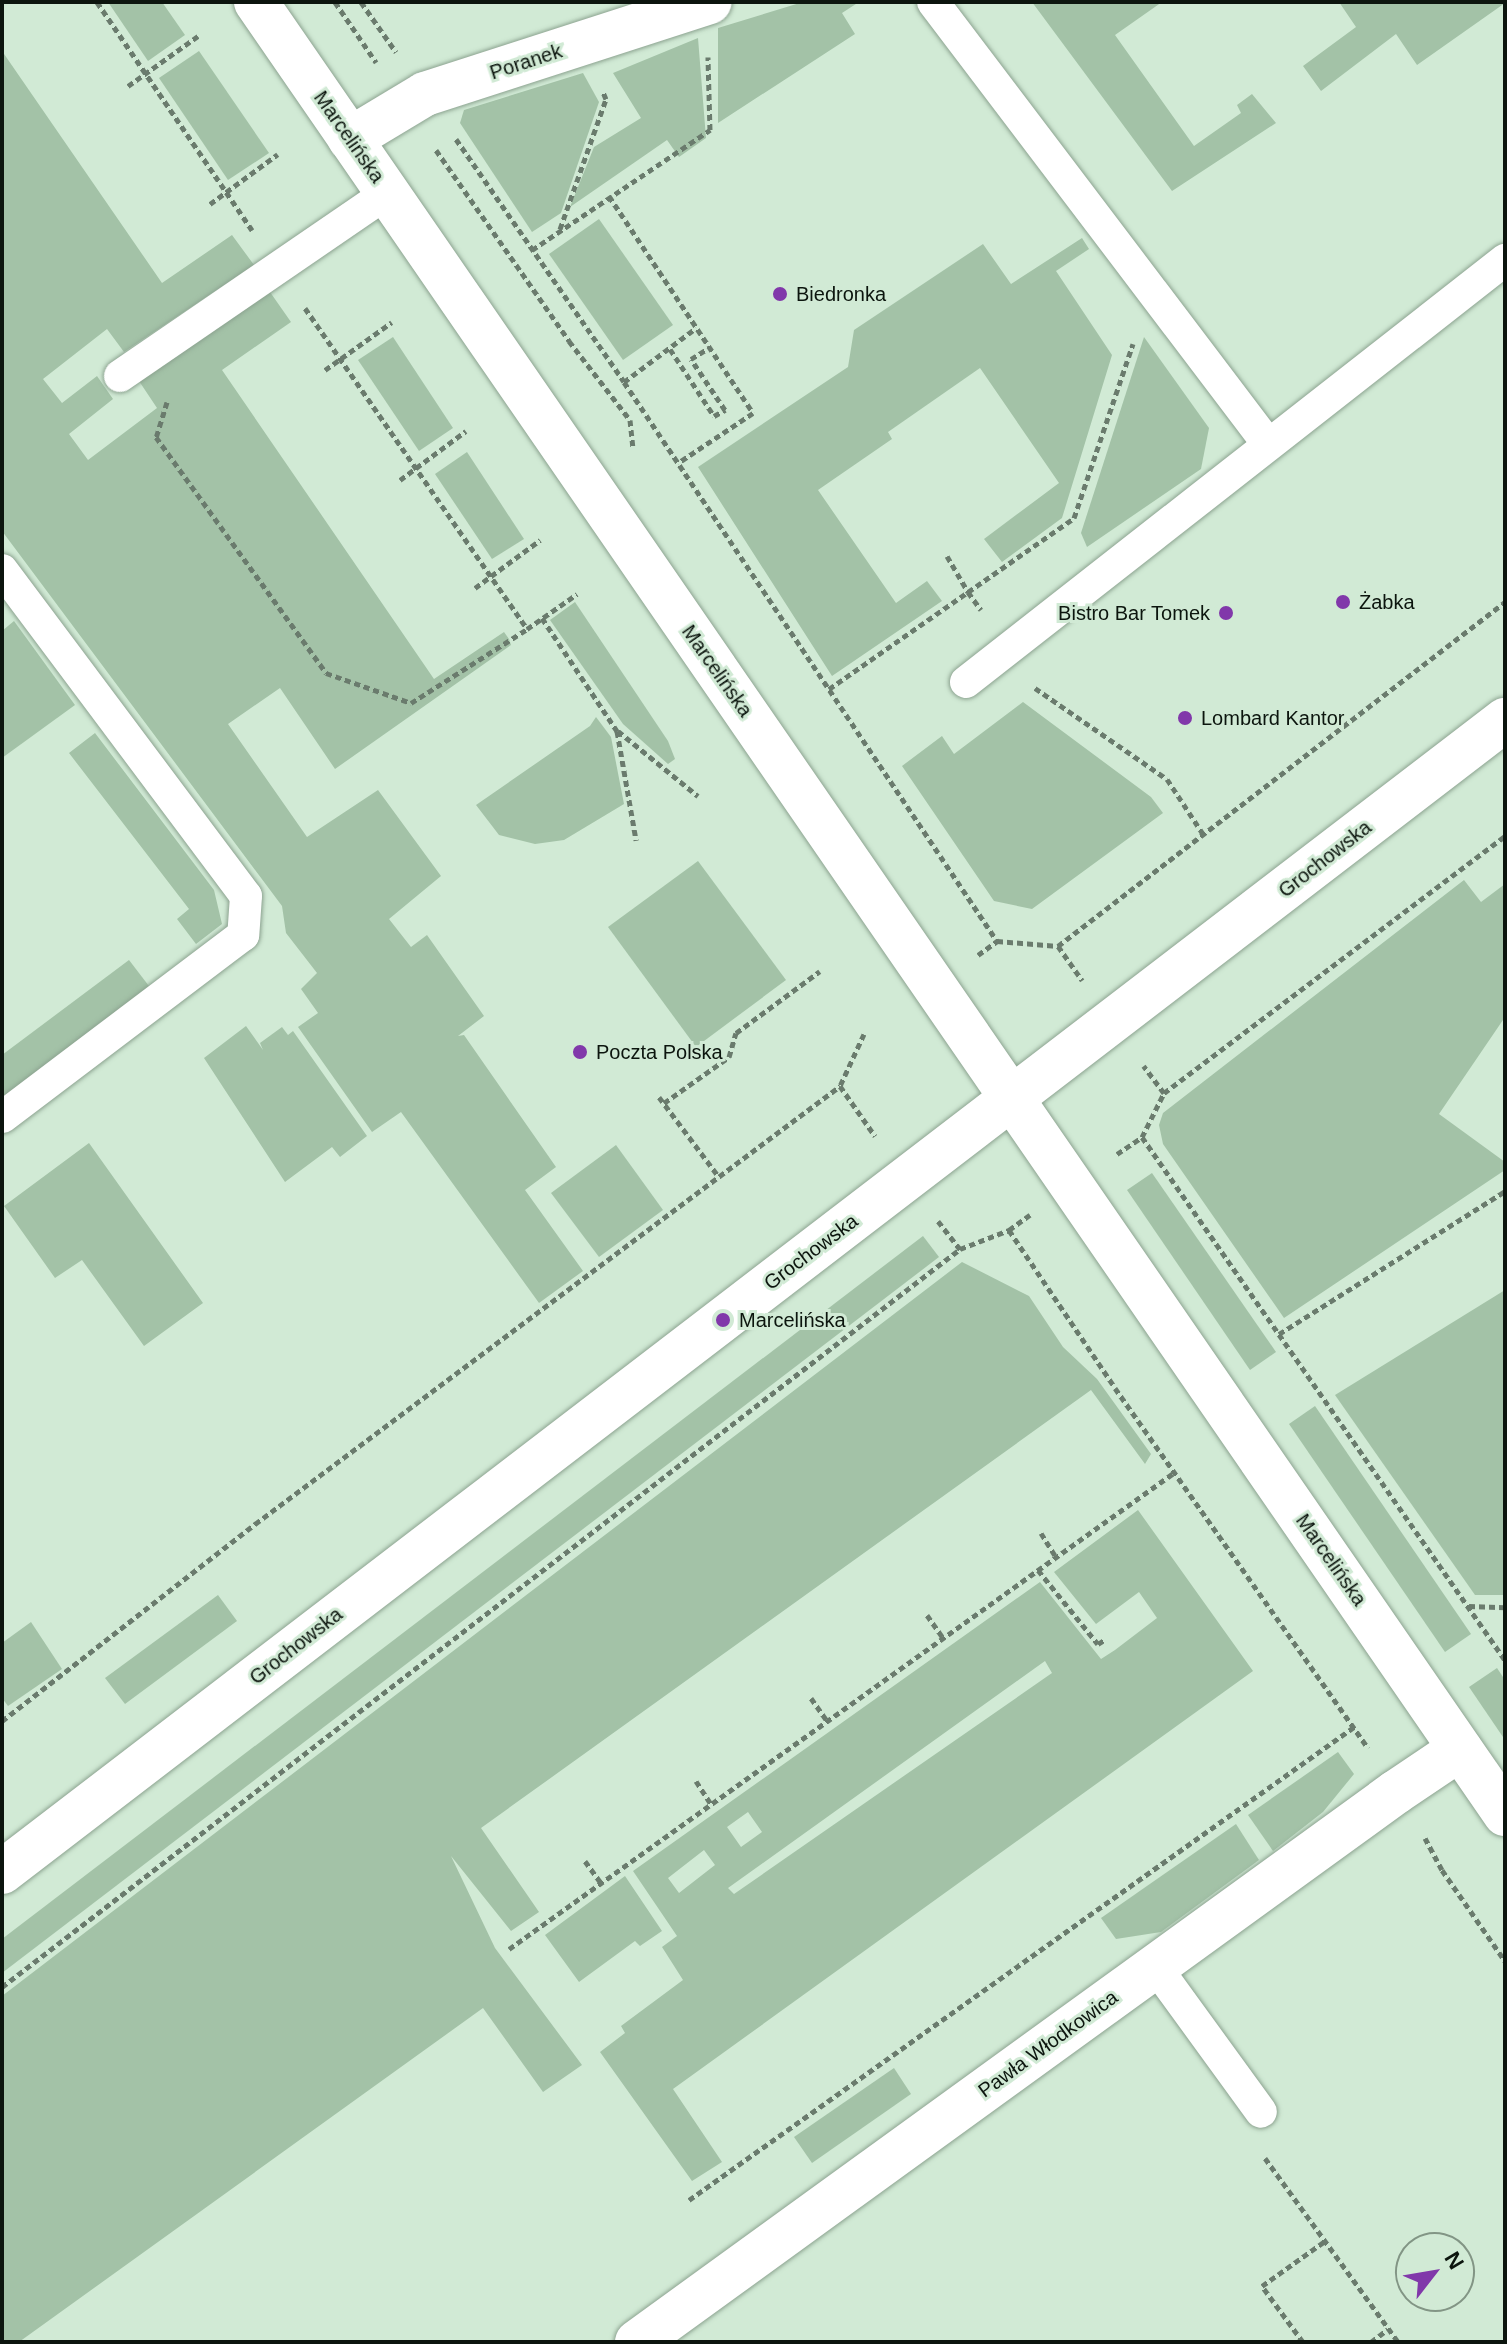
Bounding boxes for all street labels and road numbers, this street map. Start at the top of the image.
street label: Poranek [487,39,565,85]
street label: Marcelińska [309,86,389,188]
street label: Marcelińska [677,620,757,722]
street label: Grochowska [1274,815,1376,903]
street label: Grochowska [759,1209,863,1295]
street label: Marcelińska [1291,1509,1371,1611]
street label: Grochowska [245,1602,347,1690]
street label: Pawła Włodkowica [974,1985,1122,2103]

